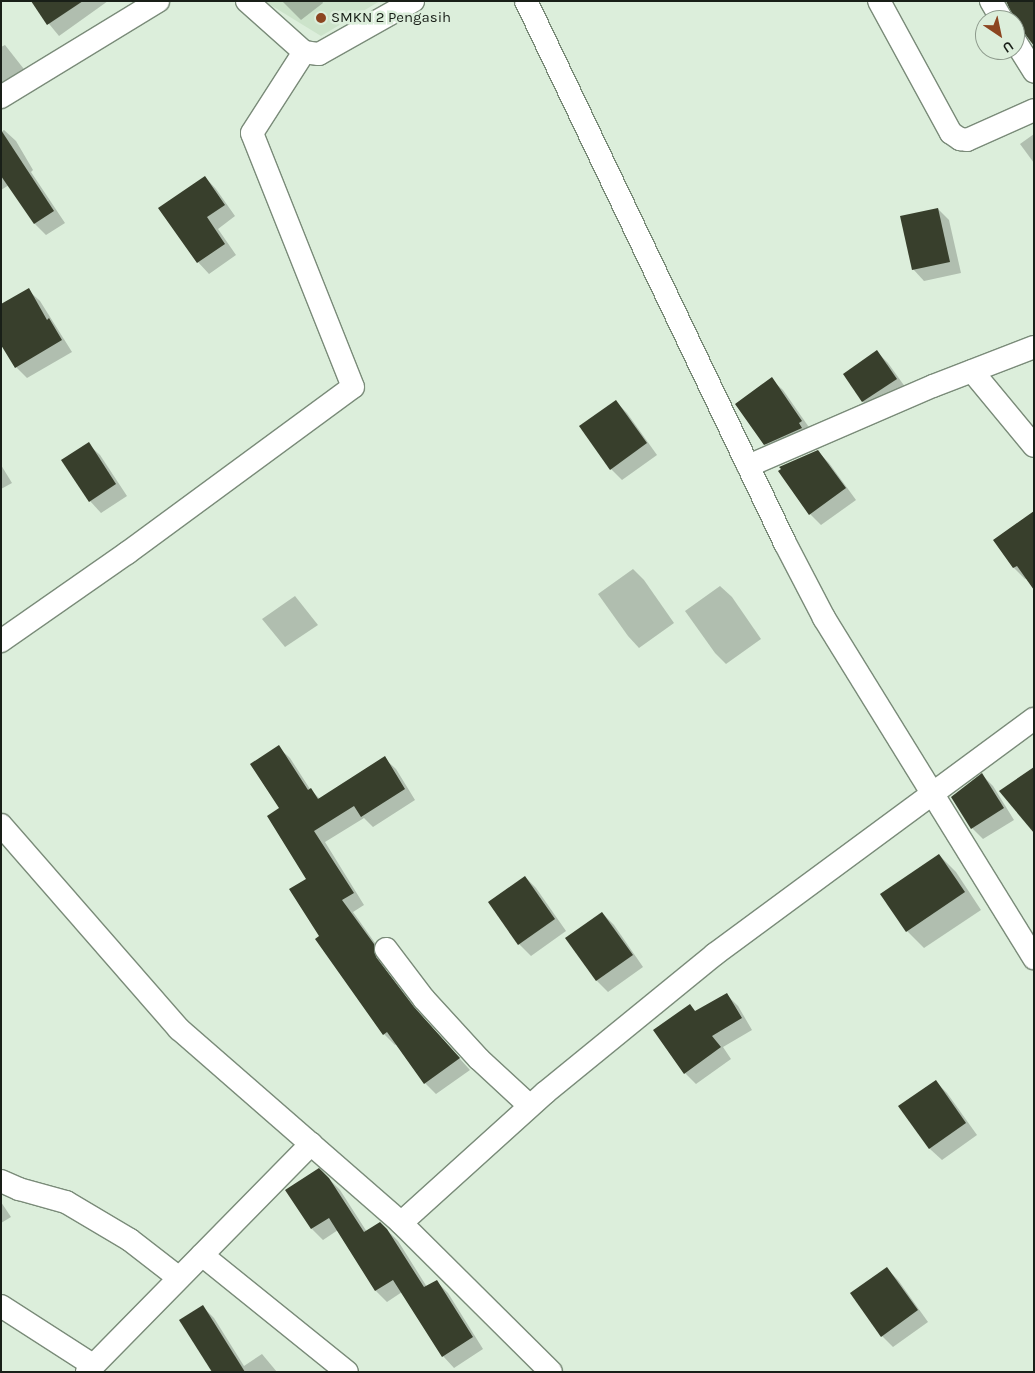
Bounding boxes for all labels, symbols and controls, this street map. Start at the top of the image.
place label: SMKN 2 Pengasih [331,9,451,27]
north arrow [975,10,1025,60]
marker: SMKN 2 Pengasih [315,12,327,24]
text: U [999,37,1017,57]

